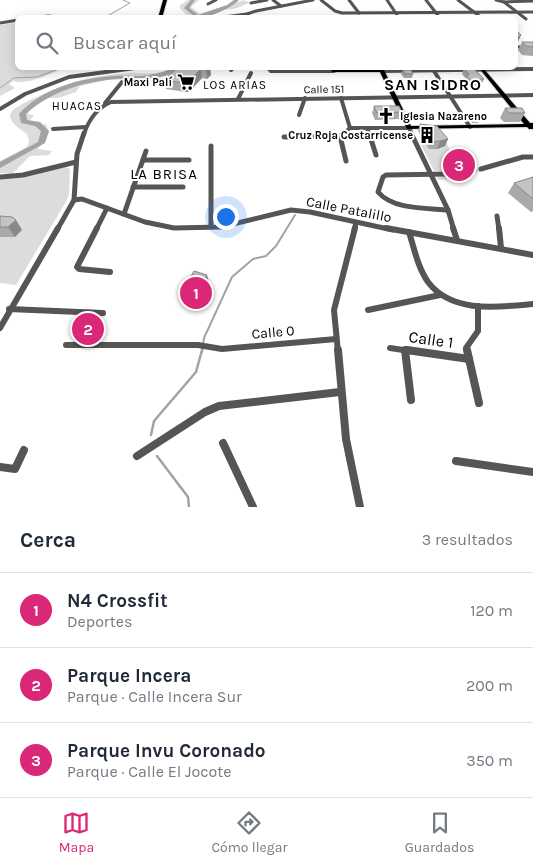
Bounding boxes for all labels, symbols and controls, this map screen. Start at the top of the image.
search box [15,15,518,70]
icon: search [33,29,61,57]
text: Buscar aquí [73,32,177,54]
supermarket icon: Maxi Palí [176,72,196,92]
district label: SAN ISIDRO [384,75,482,94]
place label: Maxi Palí [124,76,172,89]
district label: LOS ARIAS [203,78,267,92]
street label: Calle 151 [304,83,344,96]
district label: HUACAS [52,99,102,113]
church icon: Iglesia Nazareno [376,106,396,126]
place label: Iglesia Nazareno [400,110,487,123]
building icon: Cruz Roja Costarricense [417,125,437,145]
place label: Cruz Roja Costarricense [288,129,413,142]
pin: 3 [443,146,475,184]
district label: LA BRISA [130,165,198,183]
street label: Calle Patalillo [305,193,393,226]
your location [213,204,239,230]
pin: 1 [180,274,212,312]
pin: 2 [72,310,104,348]
street label: Calle 0 [251,322,295,343]
street label: Calle 1 [407,327,454,352]
text: Cerca [20,528,76,552]
text: 3 resultados [422,530,513,549]
text: N4 Crossfit [67,590,168,612]
text: 1 [33,601,39,620]
text: 120 m [470,601,513,620]
text: Deportes [67,612,132,631]
text: Parque Incera [67,665,191,687]
text: 2 [31,676,41,695]
text: 200 m [466,676,513,695]
text: Parque · Calle Incera Sur [67,687,242,706]
text: Parque Invu Coronado [67,740,266,762]
text: 3 [31,751,41,770]
text: 350 m [466,751,513,770]
text: Parque · Calle El Jocote [67,762,231,781]
tab: Mapa [59,809,94,856]
tab: Cómo llegar [211,809,287,856]
tab: Guardados [405,809,474,856]

